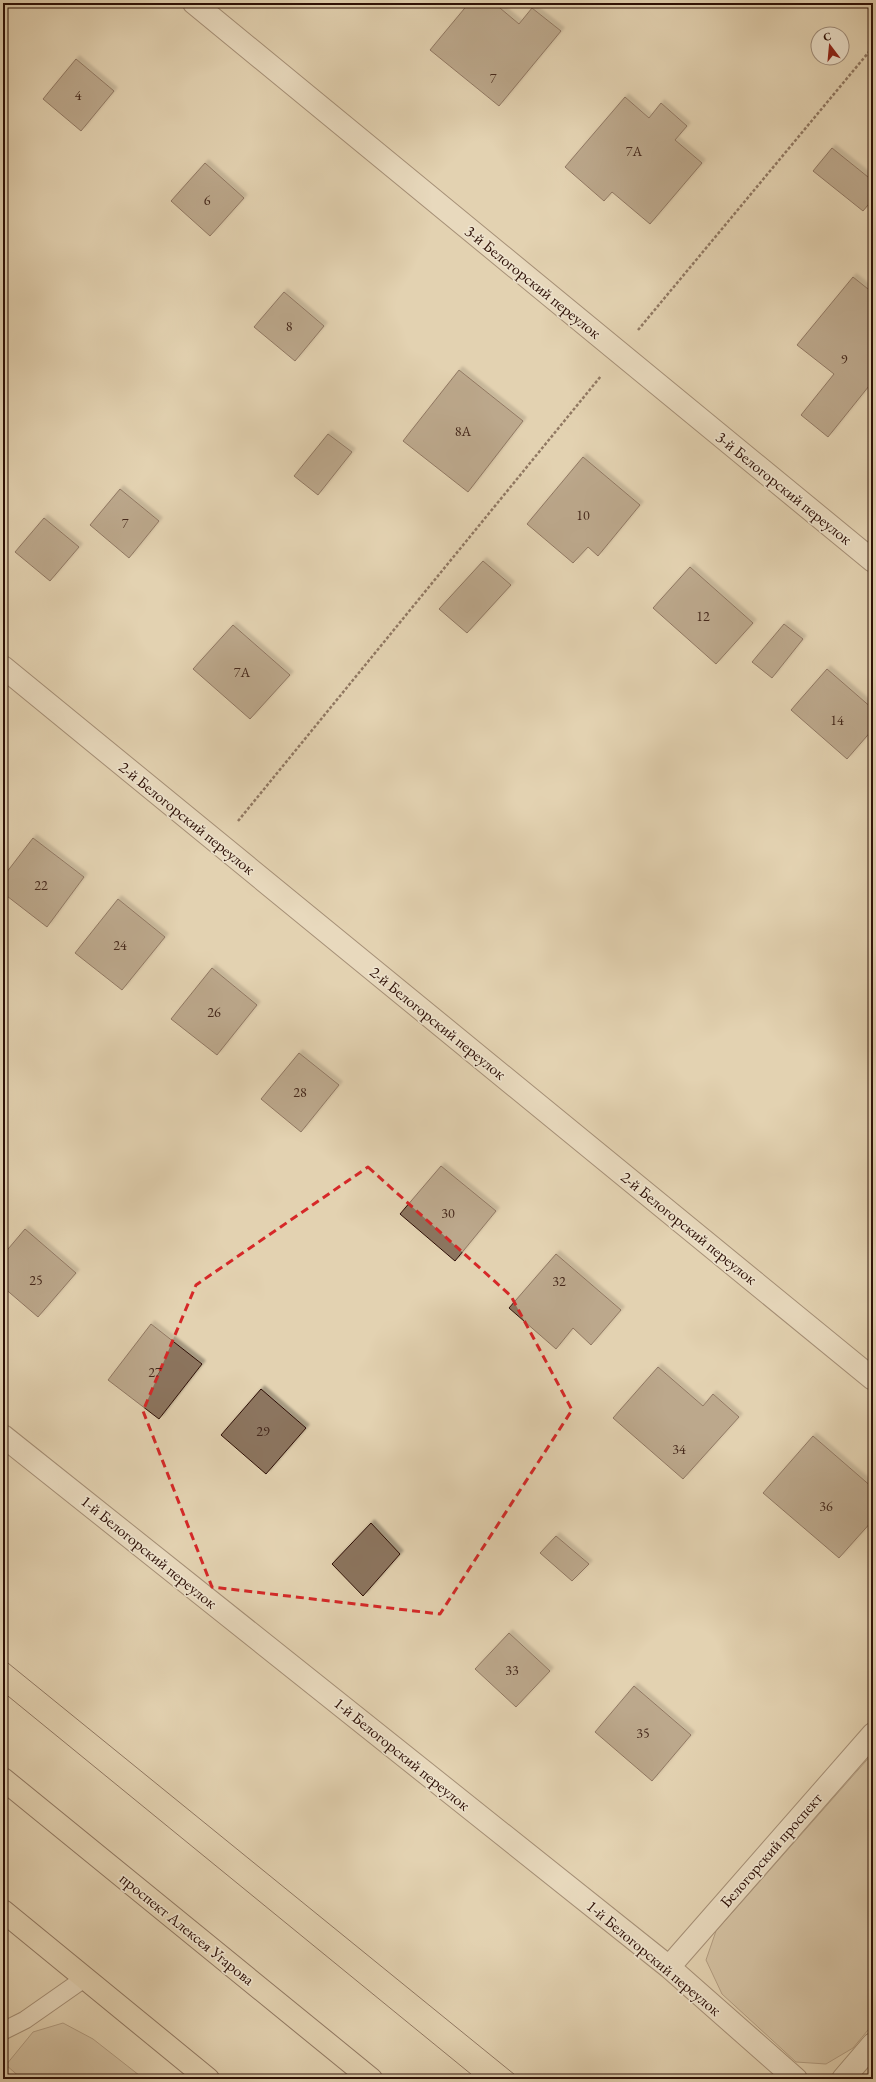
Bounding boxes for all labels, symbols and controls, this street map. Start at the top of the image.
north arrow [810,26,850,66]
text: С [822,29,833,44]
house number: 7 [490,69,497,87]
house number: 4 [75,86,82,104]
house number: 7А [626,142,643,160]
house number: 6 [204,191,211,209]
street label: 3-й Белогорский переулок [460,220,606,344]
house number: 8 [286,317,293,335]
house number: 9 [841,350,848,368]
house number: 8А [455,422,472,440]
street label: 3-й Белогорский переулок [711,426,857,550]
house number: 10 [576,506,590,524]
house number: 7 [122,514,129,532]
house number: 12 [696,607,710,625]
house number: 7А [234,663,251,681]
house number: 14 [830,711,844,729]
street label: 2-й Белогорский переулок [114,756,260,880]
house number: 22 [34,876,48,894]
house number: 24 [113,936,127,954]
street label: 2-й Белогорский переулок [365,961,511,1085]
house number: 26 [207,1003,221,1021]
house number: 28 [293,1083,307,1101]
street label: 2-й Белогорский переулок [616,1166,762,1290]
house number: 30 [441,1204,455,1222]
house number: 25 [29,1271,43,1289]
house number: 32 [552,1272,566,1290]
house number: 27 [148,1363,162,1381]
house number: 29 [256,1422,270,1440]
house number: 34 [672,1440,686,1458]
street label: 1-й Белогорский переулок [76,1490,222,1614]
house number: 36 [819,1497,833,1515]
house number: 33 [505,1661,519,1679]
street label: 1-й Белогорский переулок [329,1692,475,1816]
house number: 35 [636,1724,650,1742]
street label: Белогорский проспект [715,1788,827,1912]
street label: проспект Алексея Угарова [115,1868,259,1990]
street label: 1-й Белогорский переулок [582,1895,726,2021]

